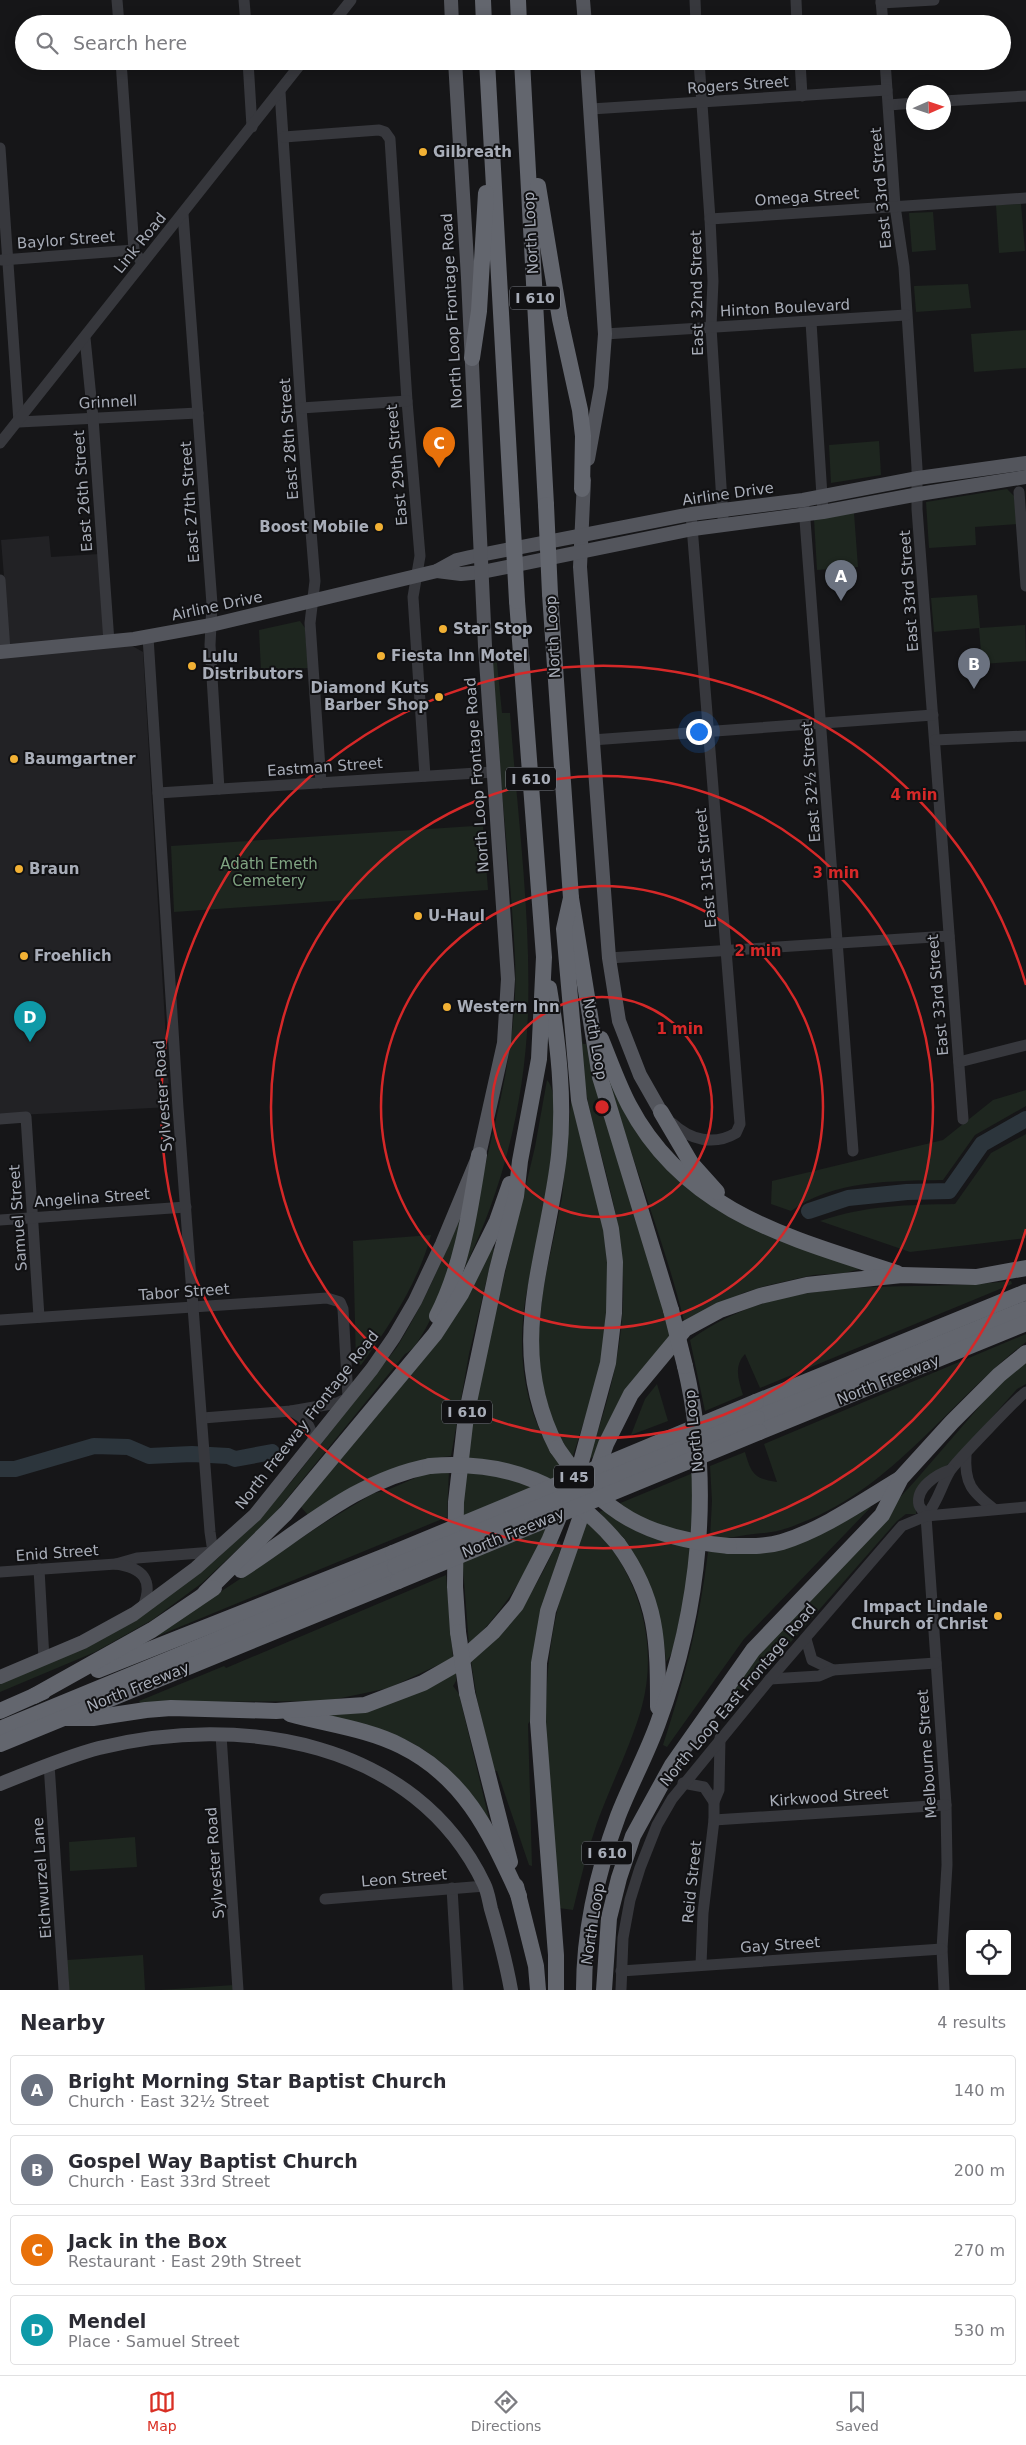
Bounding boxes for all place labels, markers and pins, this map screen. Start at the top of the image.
place label: Gilbreath [433,143,512,161]
marker: Gilbreath [417,146,429,158]
pin: C [423,427,455,468]
place label: Boost Mobile [259,518,369,536]
marker: Boost Mobile [373,521,385,533]
pin: A [825,560,857,601]
place label: Star Stop [453,620,533,638]
marker: Star Stop [437,623,449,635]
place label: Fiesta Inn Motel [391,647,528,665]
place label: Lulu Distributors [202,648,304,683]
pin: B [958,648,990,689]
marker: Fiesta Inn Motel [375,650,387,662]
marker: Lulu Distributors [186,660,198,672]
place label: Diamond Kuts Barber Shop [311,679,429,714]
marker: Diamond Kuts Barber Shop [433,691,445,703]
place label: Baumgartner [24,750,136,768]
marker: Baumgartner [8,753,20,765]
place label: Braun [29,860,79,878]
marker: Braun [13,863,25,875]
place label: U-Haul [428,907,485,925]
marker: U-Haul [412,910,424,922]
place label: Froehlich [34,947,112,965]
marker: Froehlich [18,950,30,962]
place label: Western Inn [457,998,560,1016]
pin: D [14,1001,46,1042]
marker: Western Inn [441,1001,453,1013]
centre of rings [593,1098,611,1116]
place label: Impact Lindale Church of Christ [851,1598,988,1633]
marker: Impact Lindale Church of Christ [992,1610,1004,1622]

